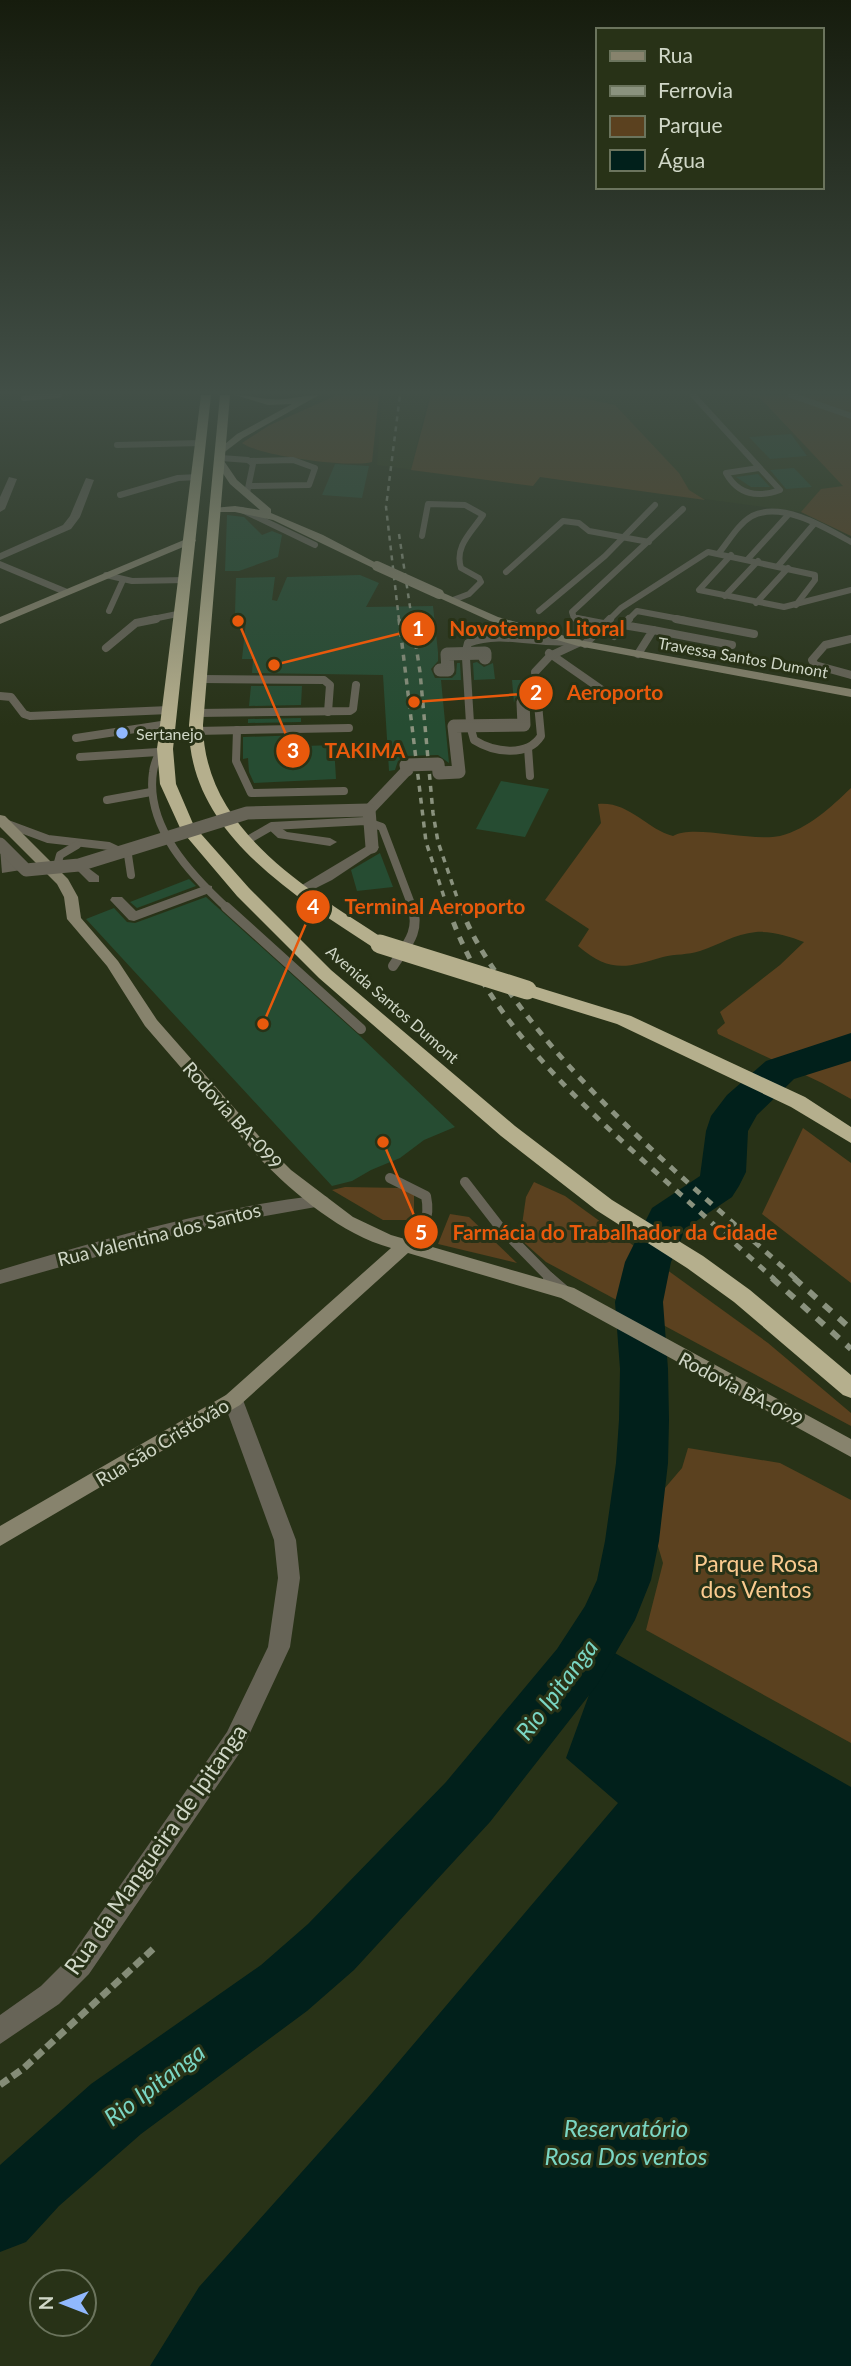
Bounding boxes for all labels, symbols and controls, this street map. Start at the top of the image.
legend [596,28,823,189]
text: Rua [658,42,693,67]
text: Ferrovia [658,77,733,102]
text: Parque [658,112,723,137]
text: Água [658,147,705,172]
callout: Novotempo Litoral [400,608,639,650]
text: 1 [412,615,424,640]
text: Novotempo Litoral [449,615,625,640]
street label: Travessa Santos Dumont [656,633,830,681]
callout: Aeroporto [518,672,678,714]
text: 2 [530,679,542,704]
text: Aeroporto [566,679,663,704]
place label: Sertanejo [136,724,203,743]
marker: Sertanejo [114,725,130,741]
callout: TAKIMA [276,730,420,772]
text: 3 [287,737,299,762]
text: TAKIMA [325,737,406,762]
callout: Terminal Aeroporto [296,886,540,928]
text: 4 [307,893,319,918]
text: Terminal Aeroporto [345,893,525,918]
street label: Avenida Santos Dumont [323,941,463,1067]
street label: Rodovia BA-099 [179,1056,287,1174]
street label: Rua Valentina dos Santos [55,1198,263,1270]
callout: Farmácia do Trabalhador da Cidade [403,1211,792,1253]
text: 5 [415,1219,427,1244]
text: Farmácia do Trabalhador da Cidade [452,1219,778,1244]
street label: Rodovia BA-099 [675,1347,807,1431]
street label: Rua São Cristóvão [91,1393,233,1491]
park label: Parque Rosa dos Ventos [694,1549,818,1603]
water label: Rio Ipitanga [509,1633,603,1745]
street label: Rua da Mangueira de Ipitanga [58,1719,252,1979]
water label: Rio Ipitanga [98,2037,210,2131]
water label: Reservatório Rosa Dos ventos [545,2113,708,2170]
north arrow [28,2268,98,2338]
text: N [34,2296,57,2310]

